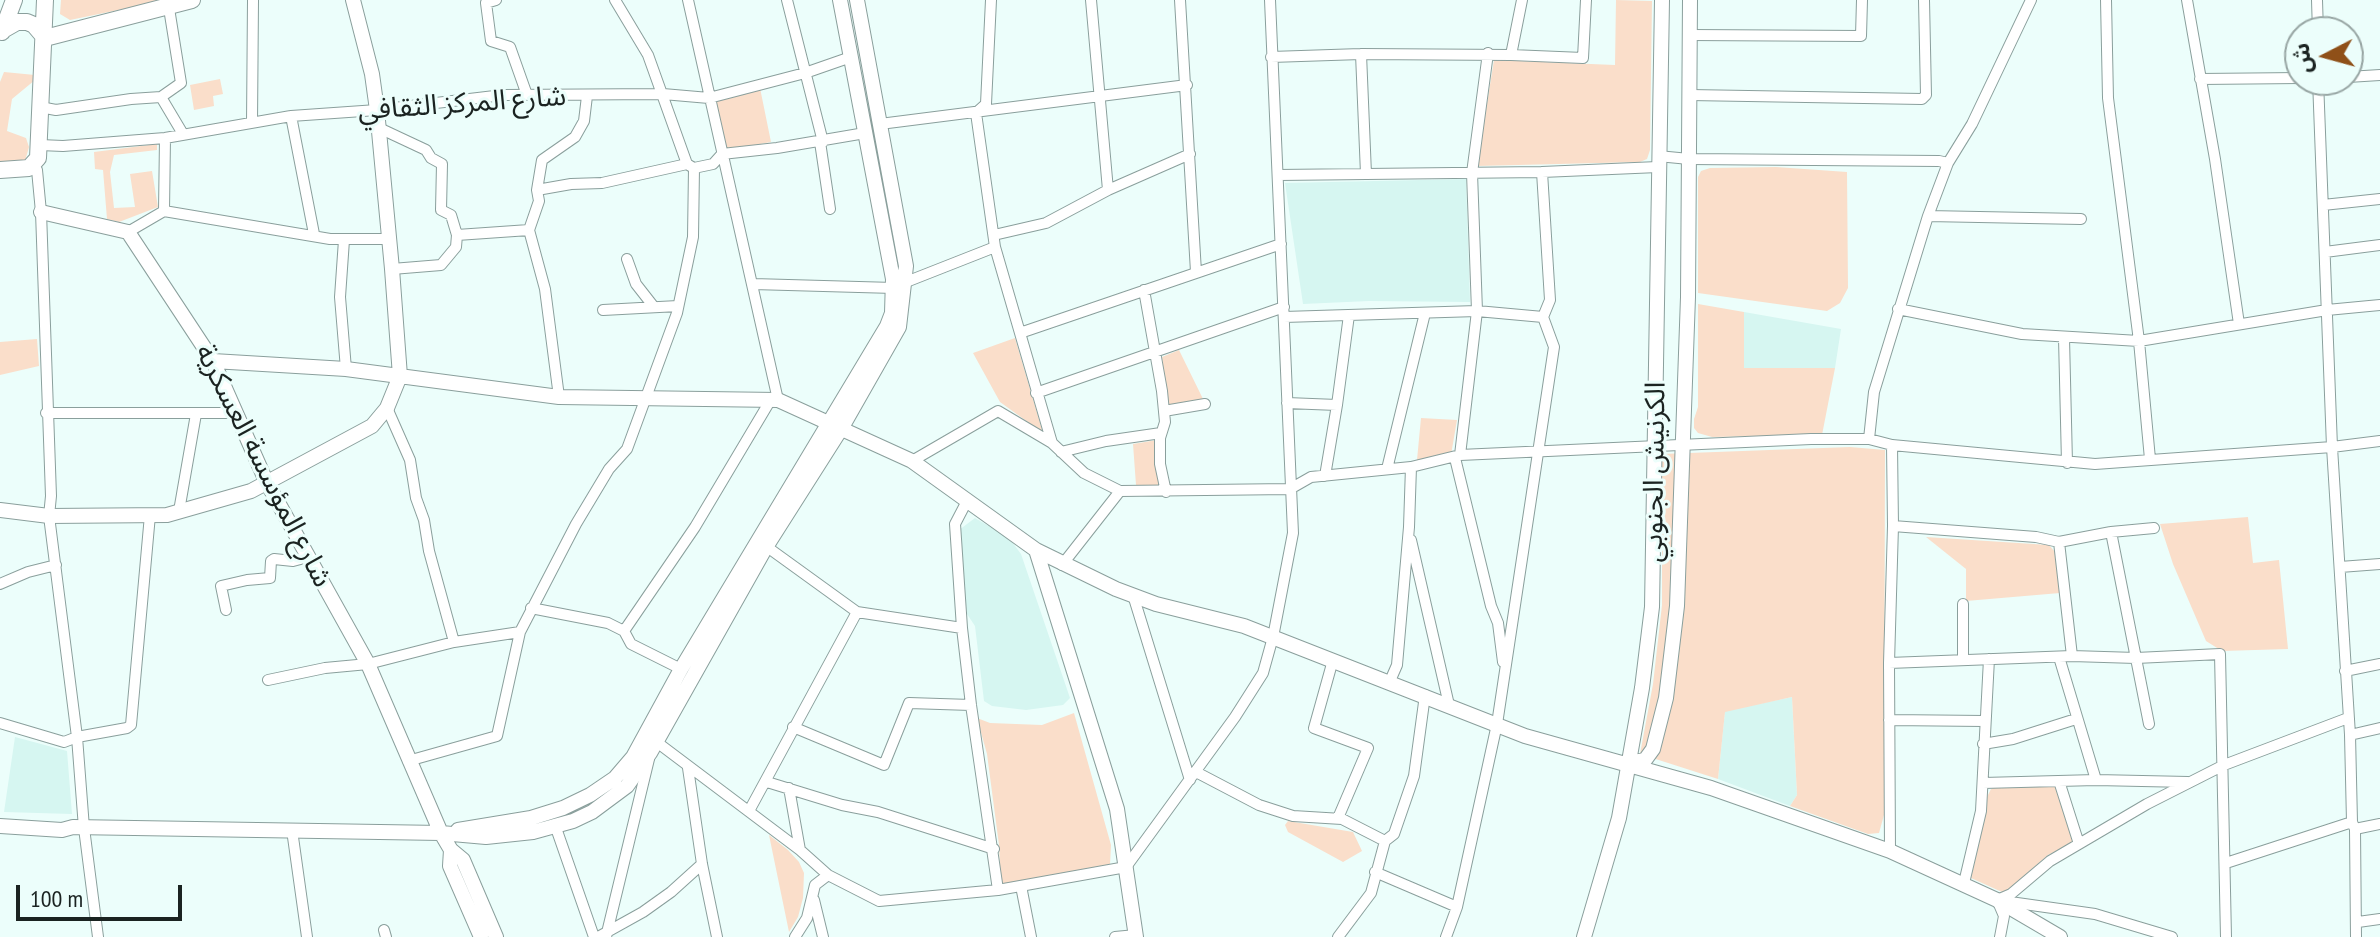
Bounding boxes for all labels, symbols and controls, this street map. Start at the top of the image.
north arrow [2284,16,2364,96]
text: ش [2287,42,2318,75]
street label: شارع المركز الثقافي [357,80,567,128]
street label: شارع المؤسسة العسكرية [187,339,339,593]
street label: الكرنيش الجنوبي [1637,381,1673,563]
scale bar [20,869,186,919]
text: 100 m [30,883,83,914]

